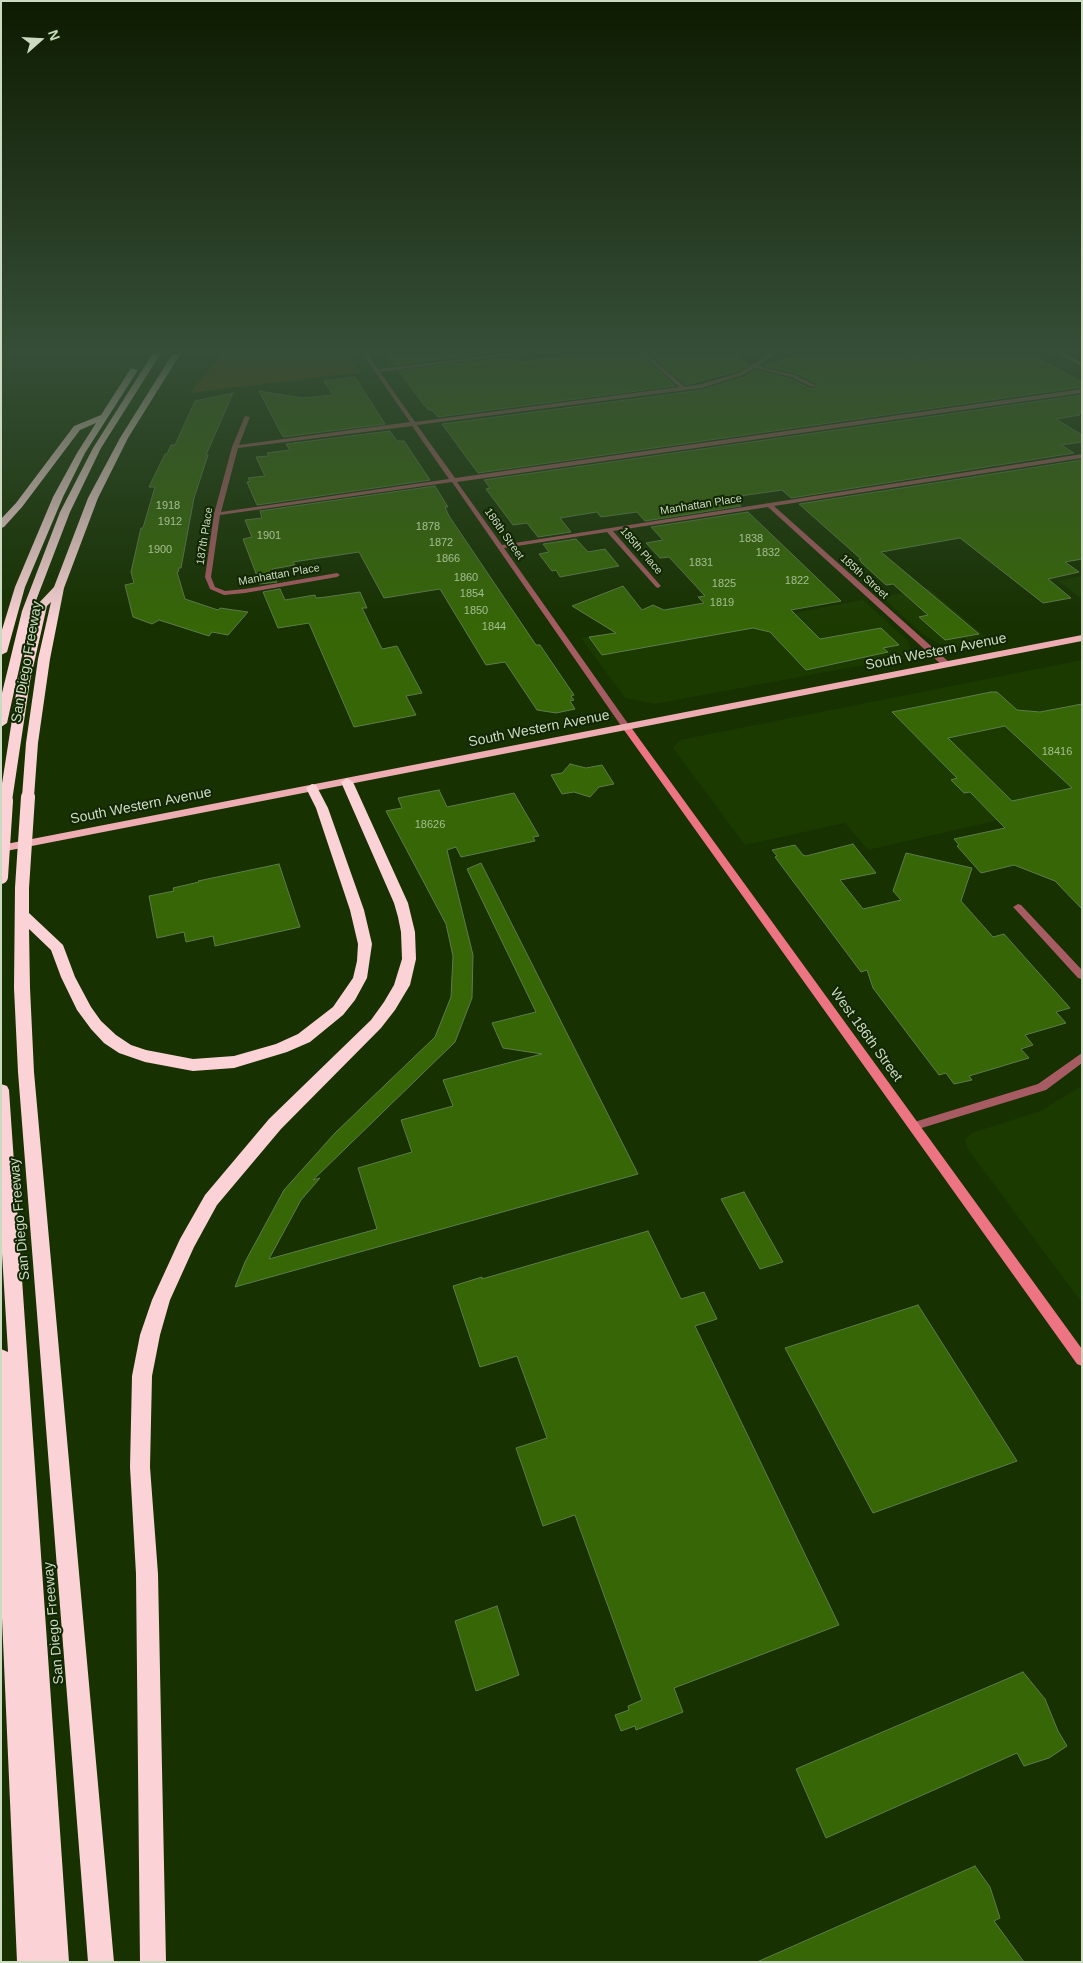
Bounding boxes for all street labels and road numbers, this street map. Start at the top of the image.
street label: Manhattan Place [659,492,743,518]
street label: 187th Place [194,506,216,566]
street label: 186th Street [481,506,527,562]
street label: 185th Place [617,525,665,577]
street label: 185th Street [837,552,891,602]
street label: Manhattan Place [237,561,321,589]
street label: San Diego Freeway [8,600,46,724]
street label: South Western Avenue [864,630,1008,674]
street label: South Western Avenue [467,707,611,751]
street label: South Western Avenue [69,784,213,828]
street label: West 186th Street [826,985,906,1085]
street label: San Diego Freeway [6,1157,34,1281]
street label: San Diego Freeway [40,1561,68,1685]

